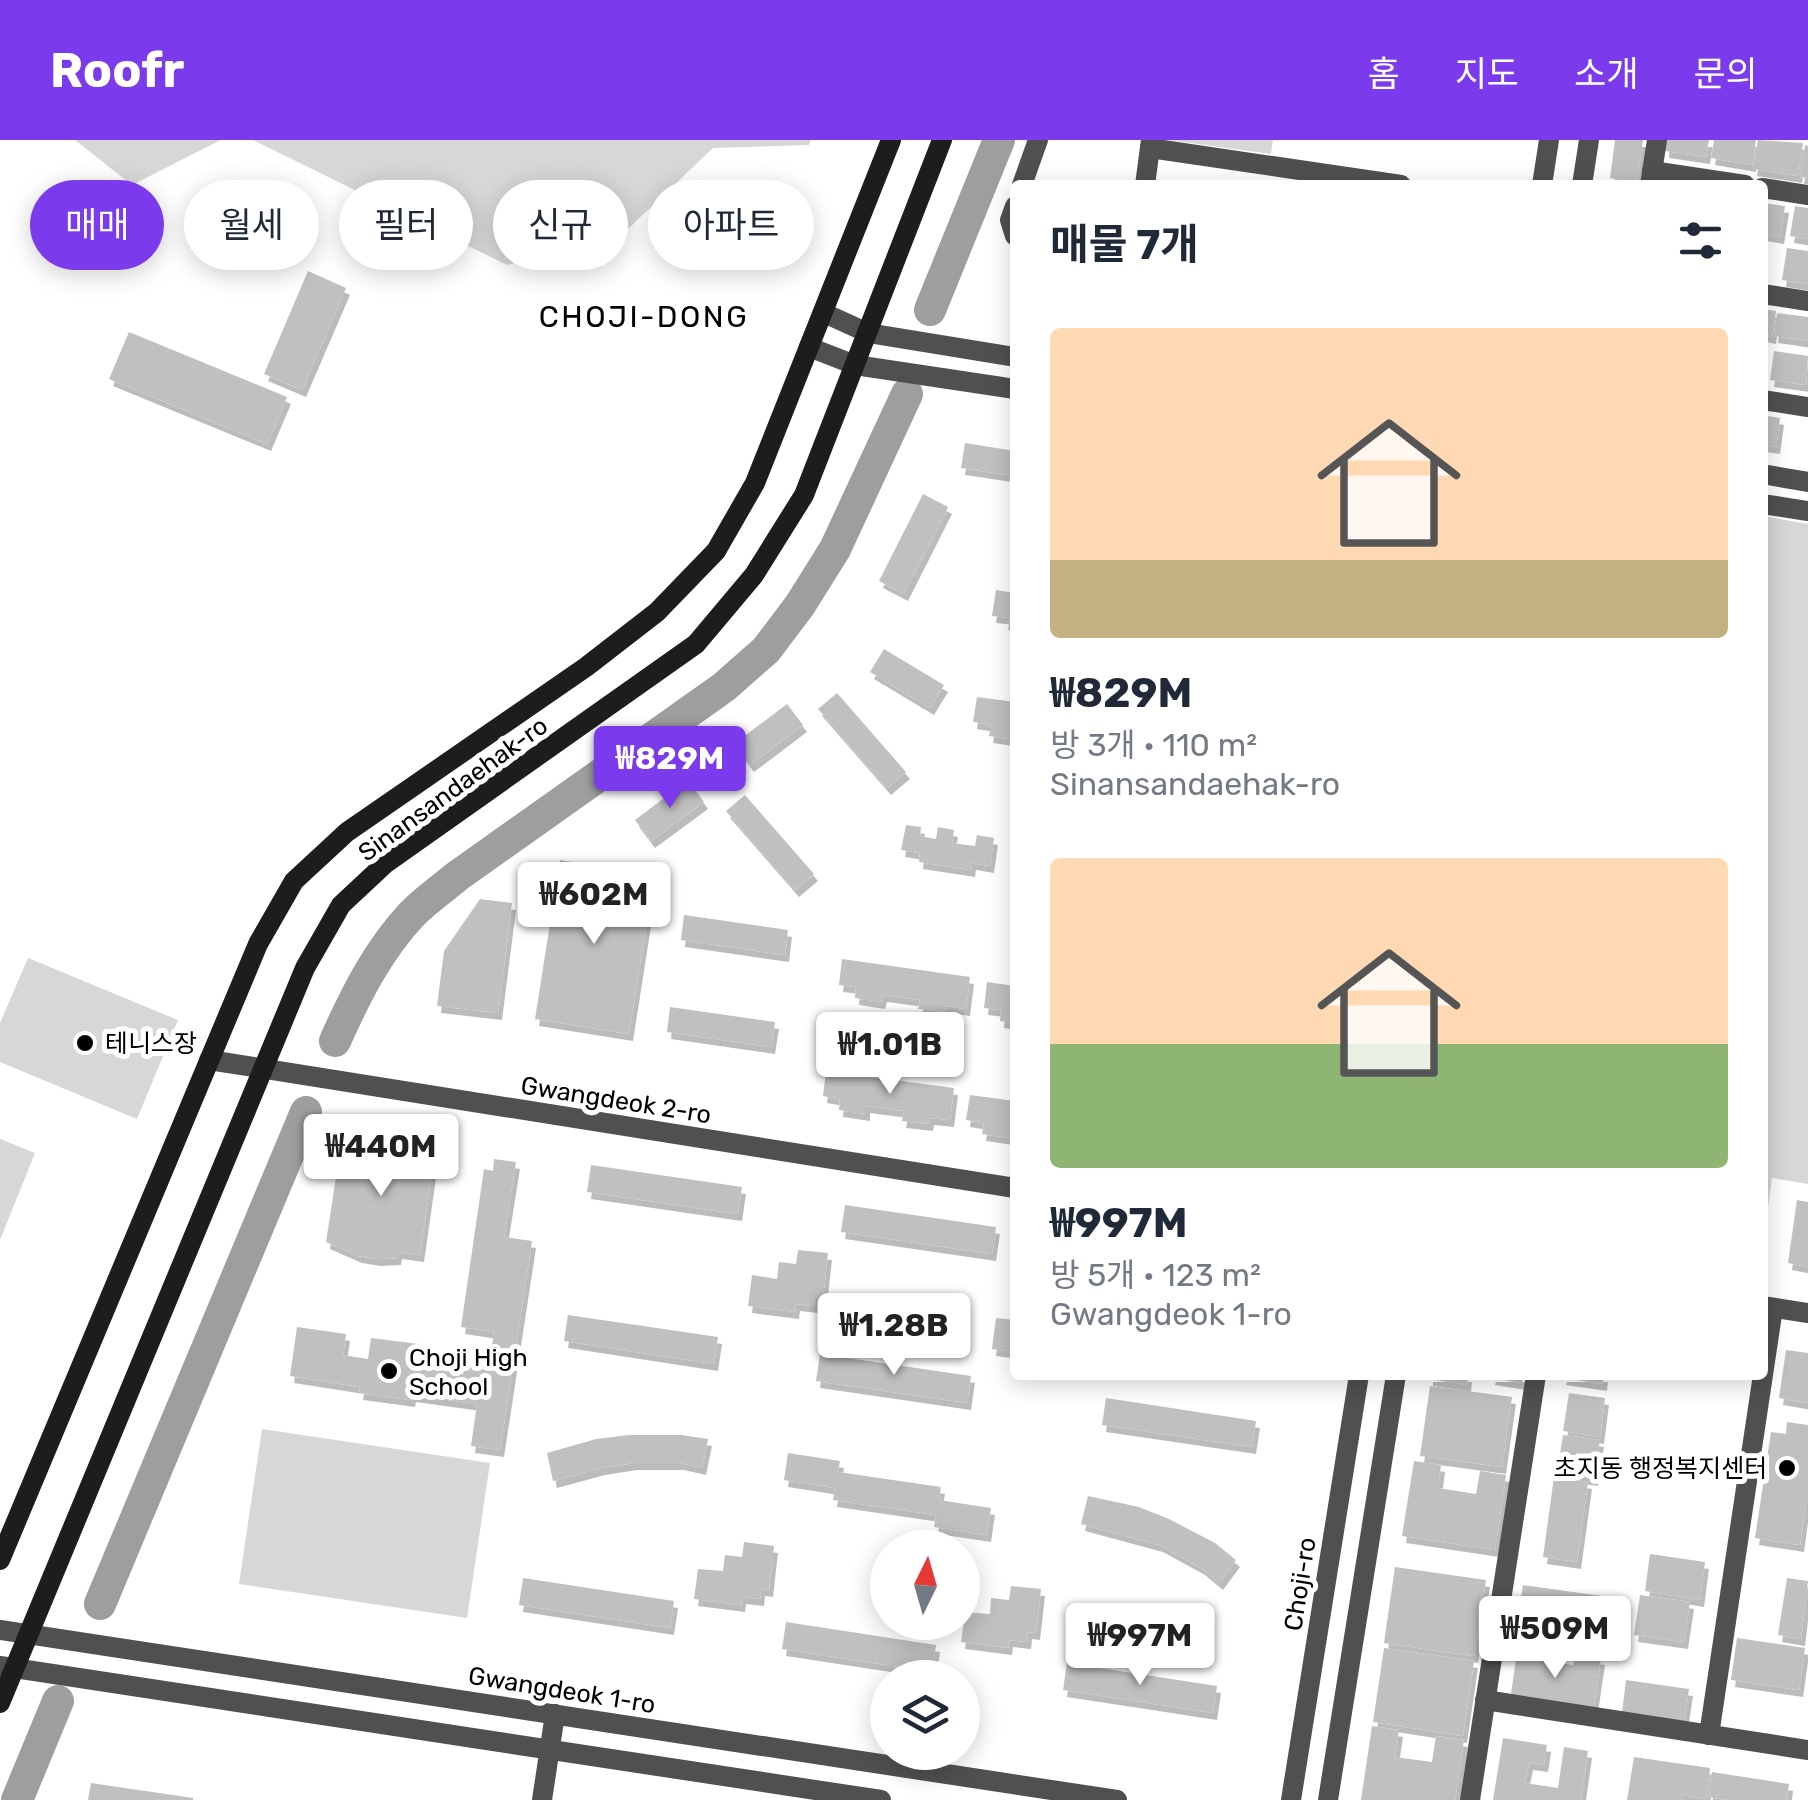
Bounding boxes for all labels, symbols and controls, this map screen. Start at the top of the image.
text: Roofr [50,42,184,99]
text: 홈 [1368,53,1400,95]
text: 지도 [1455,53,1519,95]
text: 소개 [1574,53,1639,95]
text: 문의 [1694,53,1758,95]
chip: 매매 [30,180,164,270]
chip: 월세 [184,180,319,270]
chip: 필터 [339,180,473,270]
chip: 신규 [493,180,628,270]
chip: 아파트 [648,180,814,270]
icon: filters [1673,213,1728,268]
text: 매물 7개 [1050,220,1199,270]
district label: CHOJI-DONG [539,299,749,335]
icon: home [1299,393,1479,573]
text: ₩829M [1050,668,1192,718]
street label: Sinansandaehak-ro [353,711,553,867]
pin: ₩829M [600,726,740,811]
text: 방 3개 · 110 m² [1050,726,1257,764]
text: ₩829M [616,739,724,777]
text: Sinansandaehak-ro [1050,765,1340,803]
pin: ₩602M [524,862,664,947]
text: ₩602M [540,875,648,913]
icon: home [1299,923,1479,1103]
pin: ₩1.01B [809,1012,971,1097]
text: ₩1.01B [838,1025,942,1063]
place label: 테니스장 [105,1029,197,1058]
marker: 테니스장 [74,1032,96,1054]
street label: Gwangdeok 2-ro [519,1071,713,1129]
pin: ₩440M [311,1114,451,1199]
text: ₩440M [326,1127,436,1165]
text: ₩997M [1050,1198,1187,1248]
text: 방 5개 · 123 m² [1050,1256,1261,1294]
pin: ₩1.28B [813,1293,975,1378]
text: Gwangdeok 1-ro [1050,1295,1292,1333]
text: ₩1.28B [840,1306,948,1344]
place label: Choji High School [409,1343,528,1401]
marker: Choji High School [378,1360,400,1382]
place label: 초지동 행정복지센터 [1554,1454,1767,1483]
marker: 초지동 행정복지센터 [1776,1457,1798,1479]
north arrow [870,1530,980,1640]
map controls [870,1530,980,1770]
street label: Choji-ro [1278,1535,1322,1633]
pin: ₩509M [1485,1596,1625,1681]
pin: ₩997M [1070,1603,1210,1688]
text: ₩509M [1501,1609,1609,1647]
text: ₩997M [1088,1616,1192,1654]
button: layers [870,1660,980,1770]
street label: Gwangdeok 1-ro [466,1661,658,1719]

